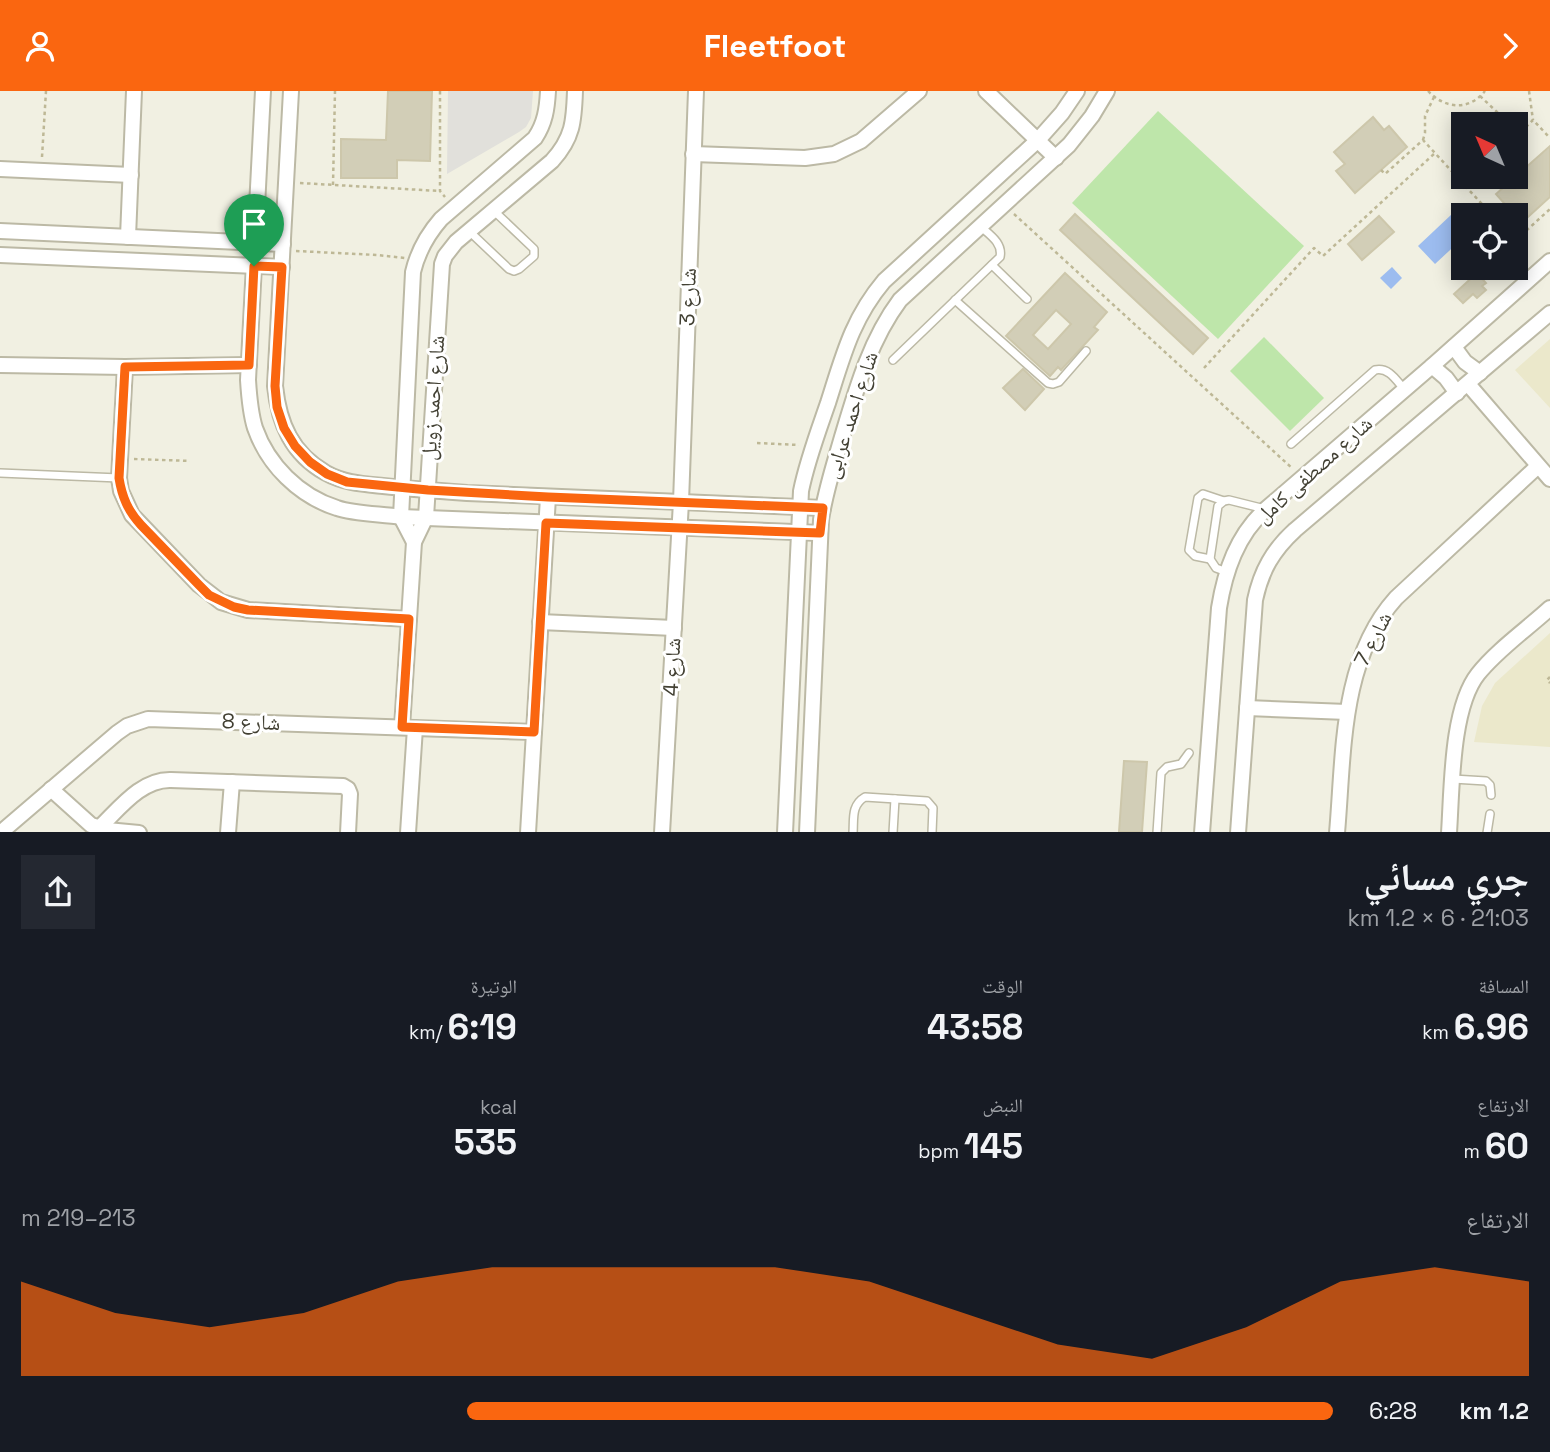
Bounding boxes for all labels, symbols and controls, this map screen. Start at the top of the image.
text: Fleetfoot [704,26,846,66]
icon: person [21,27,59,65]
icon: forward [1491,27,1529,65]
north arrow [1451,112,1528,189]
map controls [1451,112,1528,280]
pin [224,194,284,266]
button: locate [1451,203,1528,280]
icon: arrive [235,205,273,243]
street label: شارع 3 [673,268,702,326]
street label: شارع احمد زويل [415,335,450,461]
street label: شارع احمد عرابى [817,348,884,482]
street label: شارع مصطفى كامل [1249,410,1378,529]
street label: شارع 7 [1348,607,1398,670]
street label: شارع 4 [656,637,687,697]
street label: شارع 8 [221,707,281,736]
text: جري مسائي [1363,853,1529,901]
button: share [21,855,95,929]
text: 21:03 · 6 × 1.2 km [1347,903,1529,933]
text: الوتيرة [471,974,517,999]
text: الوقت [982,974,1023,999]
text: المسافة [1479,974,1529,999]
text: 6:19 [447,1005,517,1049]
text: 43:58 [927,1005,1023,1049]
text: 6.96 [1454,1005,1529,1049]
text: /km [409,1020,447,1045]
text: km [1422,1020,1454,1045]
text: النبض [982,1093,1023,1118]
text: الارتفاع [1477,1093,1529,1118]
text: kcal [480,1095,517,1120]
text: 535 [454,1120,517,1164]
text: 145 [964,1124,1023,1168]
text: 60 [1485,1124,1529,1168]
text: bpm [918,1139,964,1164]
text: m [1463,1139,1485,1164]
text: 213–219 m [21,1203,136,1233]
text: الارتفاع [1466,1205,1529,1235]
text: 6:28 [1369,1396,1417,1426]
text: 1.2 km [1460,1396,1529,1426]

